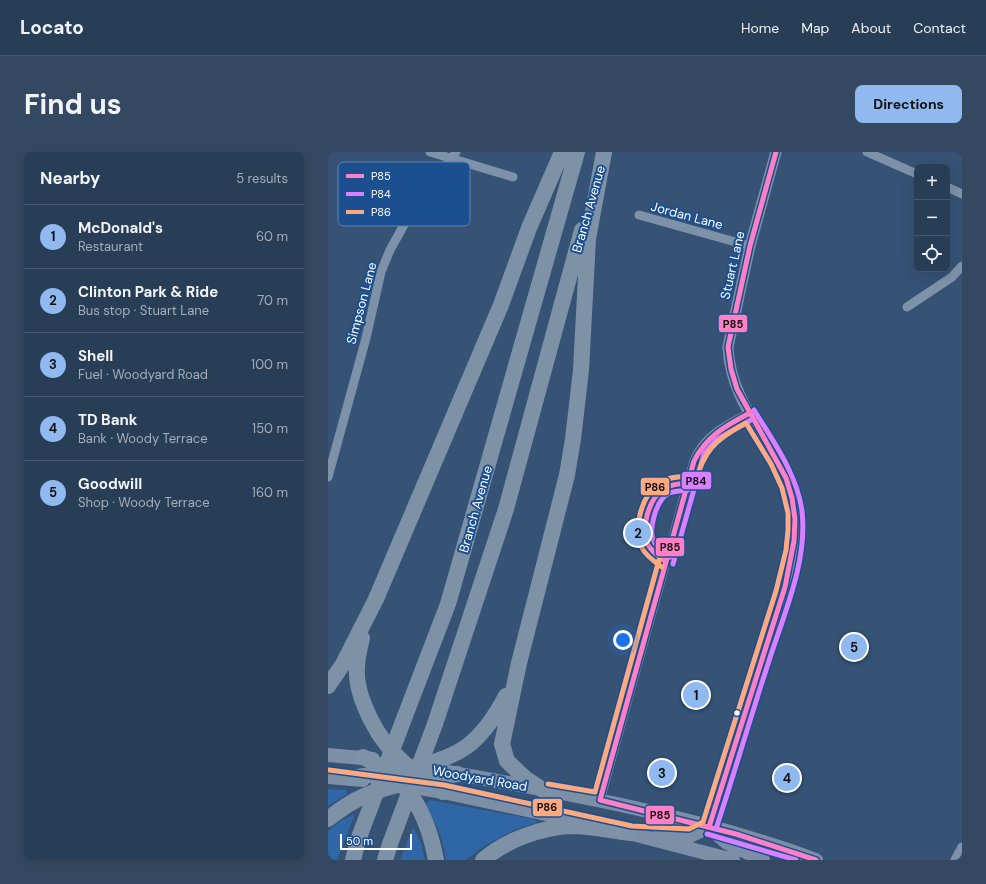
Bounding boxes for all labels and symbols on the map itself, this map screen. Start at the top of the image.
legend [338,162,470,226]
street label: Branch Avenue [568,164,609,255]
text: P85 [371,169,391,183]
text: P84 [371,187,391,201]
street label: Jordan Lane [649,198,725,233]
text: P86 [371,205,391,219]
street label: Stuart Lane [716,229,749,301]
street label: Simpson Lane [342,260,381,346]
line badge: P85 [718,314,748,333]
text: P85 [723,317,743,331]
street label: Branch Avenue [455,464,496,555]
line badge: P84 [681,471,712,490]
text: P84 [686,474,706,488]
line badge: P86 [640,477,670,496]
text: P86 [645,480,665,494]
pin: 2 [625,518,651,548]
line badge: P85 [655,537,685,557]
text: P85 [660,540,680,554]
your location [613,630,633,650]
pin: 5 [841,632,867,662]
pin: 1 [683,680,709,710]
unlabelled marker [732,708,742,718]
pin: 3 [649,758,675,788]
street label: Woodyard Road [431,762,529,795]
pin: 4 [774,763,800,793]
line badge: P86 [532,798,563,817]
text: P86 [537,800,557,814]
line badge: P85 [645,805,675,825]
text: P85 [650,808,670,822]
scale bar [340,832,412,851]

